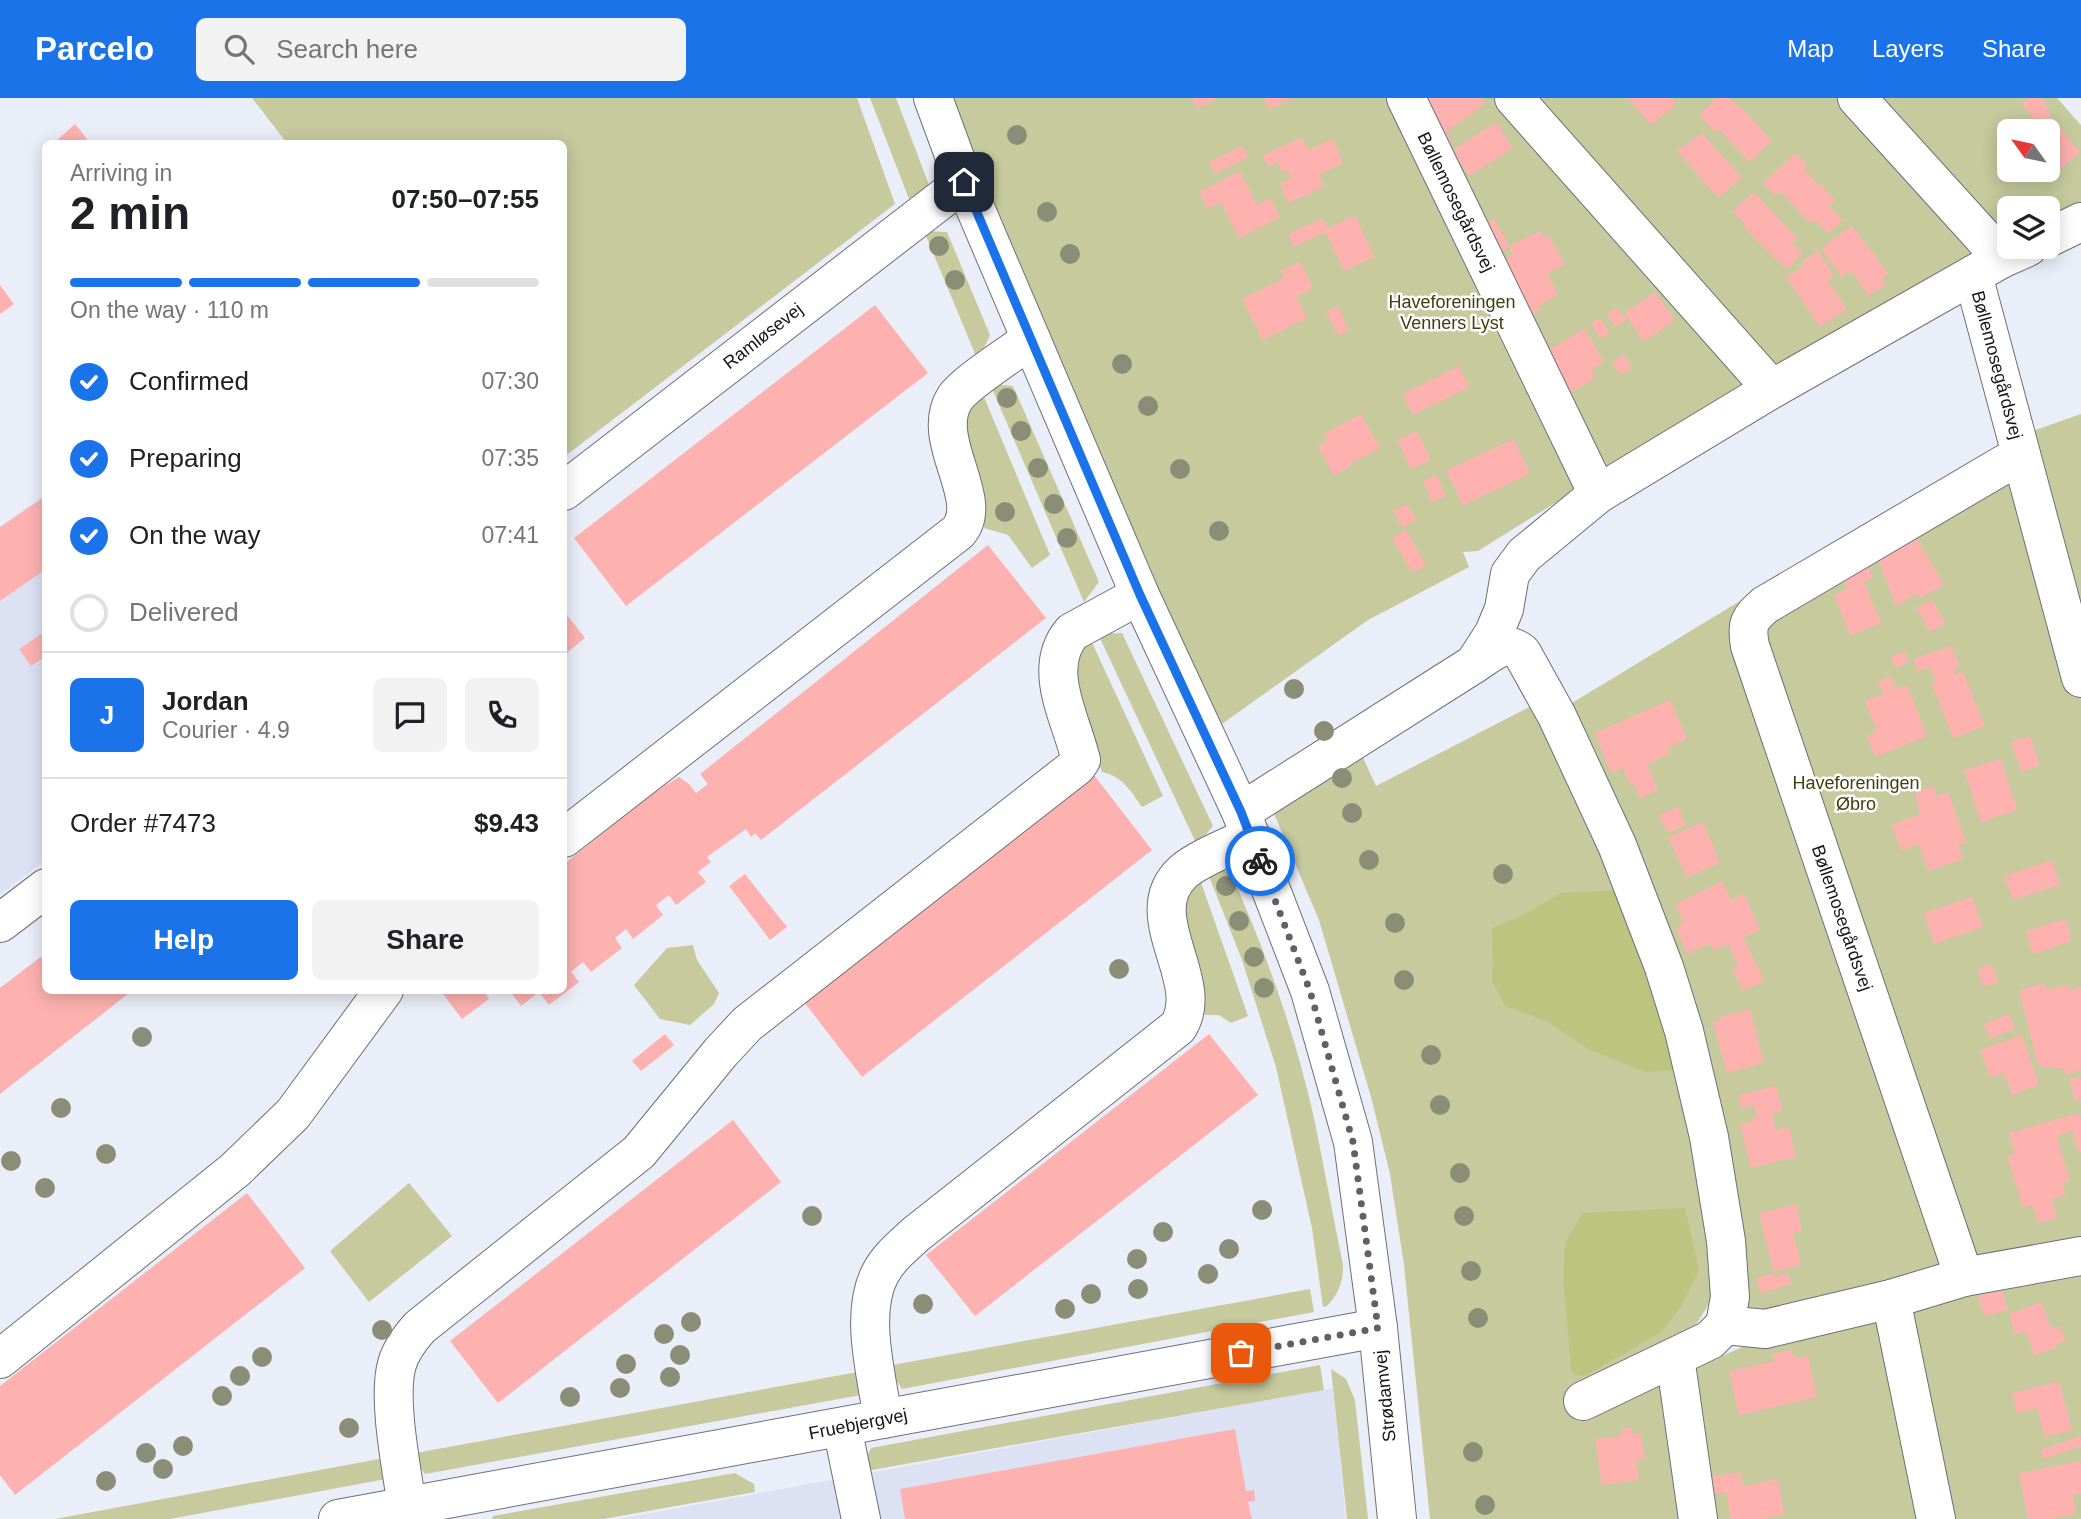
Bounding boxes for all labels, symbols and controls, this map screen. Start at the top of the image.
search box [196,18,686,81]
text: Parcelo [35,30,154,67]
icon: search [220,30,258,68]
text: Search here [276,34,418,64]
text: Map [1787,35,1834,62]
text: Layers [1872,35,1944,62]
text: Share [1982,35,2046,62]
north arrow [1997,119,2060,182]
map controls [1997,119,2060,259]
street label: Bøllemosegårdsvej [1413,129,1499,275]
pin [934,152,994,212]
text: Arriving in [70,160,172,186]
icon: home [945,163,983,201]
text: 07:50–07:55 [392,184,539,214]
text: 2 min [70,187,190,239]
button: layers [1997,196,2060,259]
street label: Bøllemosegårdsvej [1968,288,2026,442]
park label: Haveforeningen Venners Lyst [1388,292,1516,333]
text: On the way · 110 m [70,297,269,323]
street label: Ramløsevej [719,299,807,373]
icon: check [70,363,108,401]
text: Confirmed [129,366,249,396]
text: 07:30 [481,368,539,394]
icon: check [70,440,108,478]
text: Preparing [129,443,242,473]
text: 07:35 [481,445,539,471]
icon: check [70,517,108,555]
text: On the way [129,520,261,550]
text: 07:41 [481,522,539,548]
text: Delivered [129,597,239,627]
button: chat [373,678,447,752]
button: phone [465,678,539,752]
text: Jordan [162,686,249,716]
text: J [100,700,114,730]
text: Courier · 4.9 [162,717,290,743]
park label: Haveforeningen Øbro [1792,773,1920,814]
text: Order #7473 [70,808,216,838]
text: $9.43 [474,808,539,838]
courier [1225,826,1295,896]
icon: bike [1241,842,1279,880]
street label: Bøllemosegårdsvej [1808,842,1876,994]
button: Help [70,900,298,980]
button: Share [312,900,539,980]
pin [1211,1323,1271,1383]
icon: bag [1222,1334,1260,1372]
street label: Strødamvej [1370,1349,1400,1443]
street label: Fruebjergvej [807,1405,909,1443]

